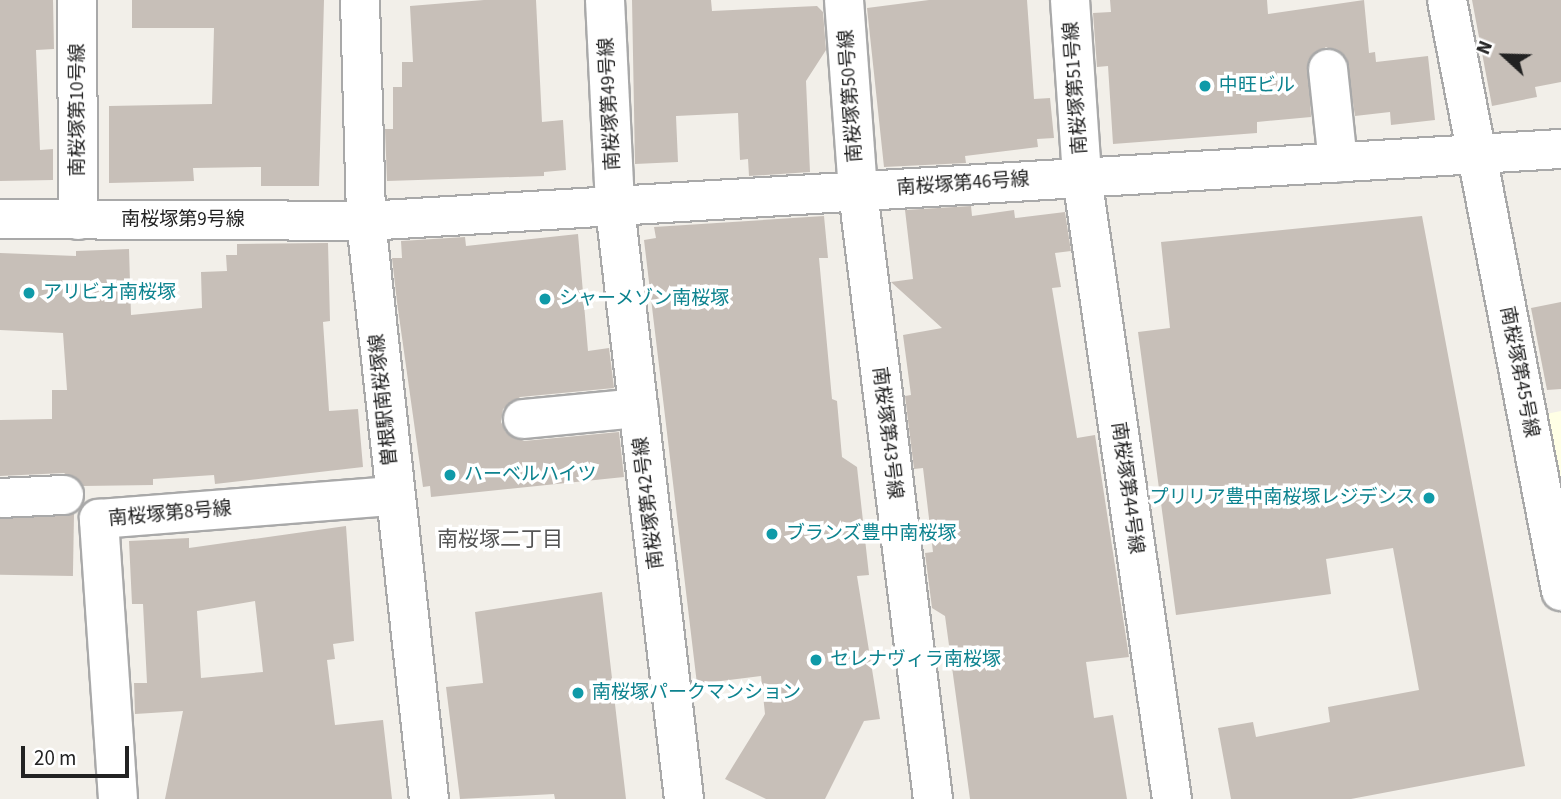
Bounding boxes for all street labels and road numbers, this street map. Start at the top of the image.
street label: 南桜塚第51号線 [1060,21,1092,155]
street label: 南桜塚第50号線 [835,29,867,163]
street label: 南桜塚第49号線 [595,37,625,171]
street label: 南桜塚第10号線 [67,44,89,176]
street label: 南桜塚第46号線 [896,168,1030,200]
street label: 南桜塚第9号線 [121,209,245,231]
street label: 南桜塚第45号線 [1495,305,1543,439]
street label: 曽根駅南桜塚線 [366,333,402,467]
street label: 南桜塚第43号線 [868,366,906,500]
street label: 南桜塚第44号線 [1106,421,1148,555]
street label: 南桜塚第42号線 [630,436,668,570]
street label: 南桜塚第8号線 [108,497,232,531]

